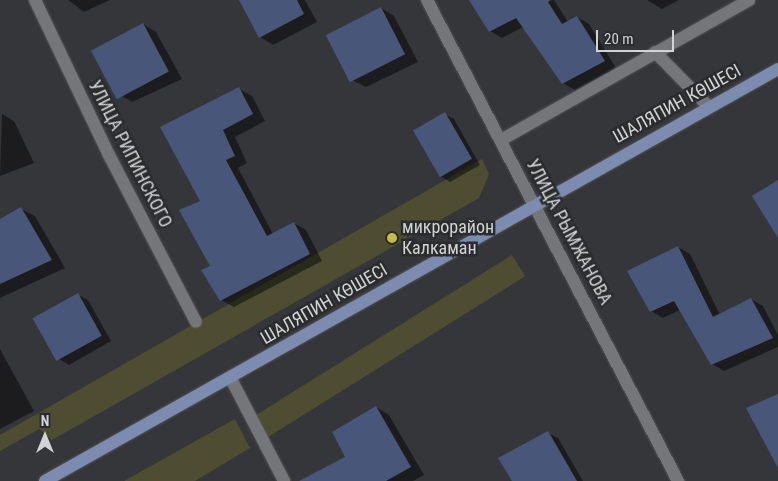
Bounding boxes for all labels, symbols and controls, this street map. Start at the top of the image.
scale bar [598,20,676,52]
text: 20 m [604,30,634,48]
street label: ШАЛЯПИН КӨШЕСІ [609,60,745,148]
street label: УЛИЦА РИПИНСКОГО [84,77,176,231]
street label: УЛИЦА РЫМЖАНОВА [521,155,617,309]
place label: микрорайон Калкаман [402,217,494,260]
marker: микрорайон Калкаман [386,232,398,244]
street label: ШАЛЯПИН КӨШЕСІ [257,259,391,349]
north arrow [20,411,70,461]
text: N [41,413,49,429]

